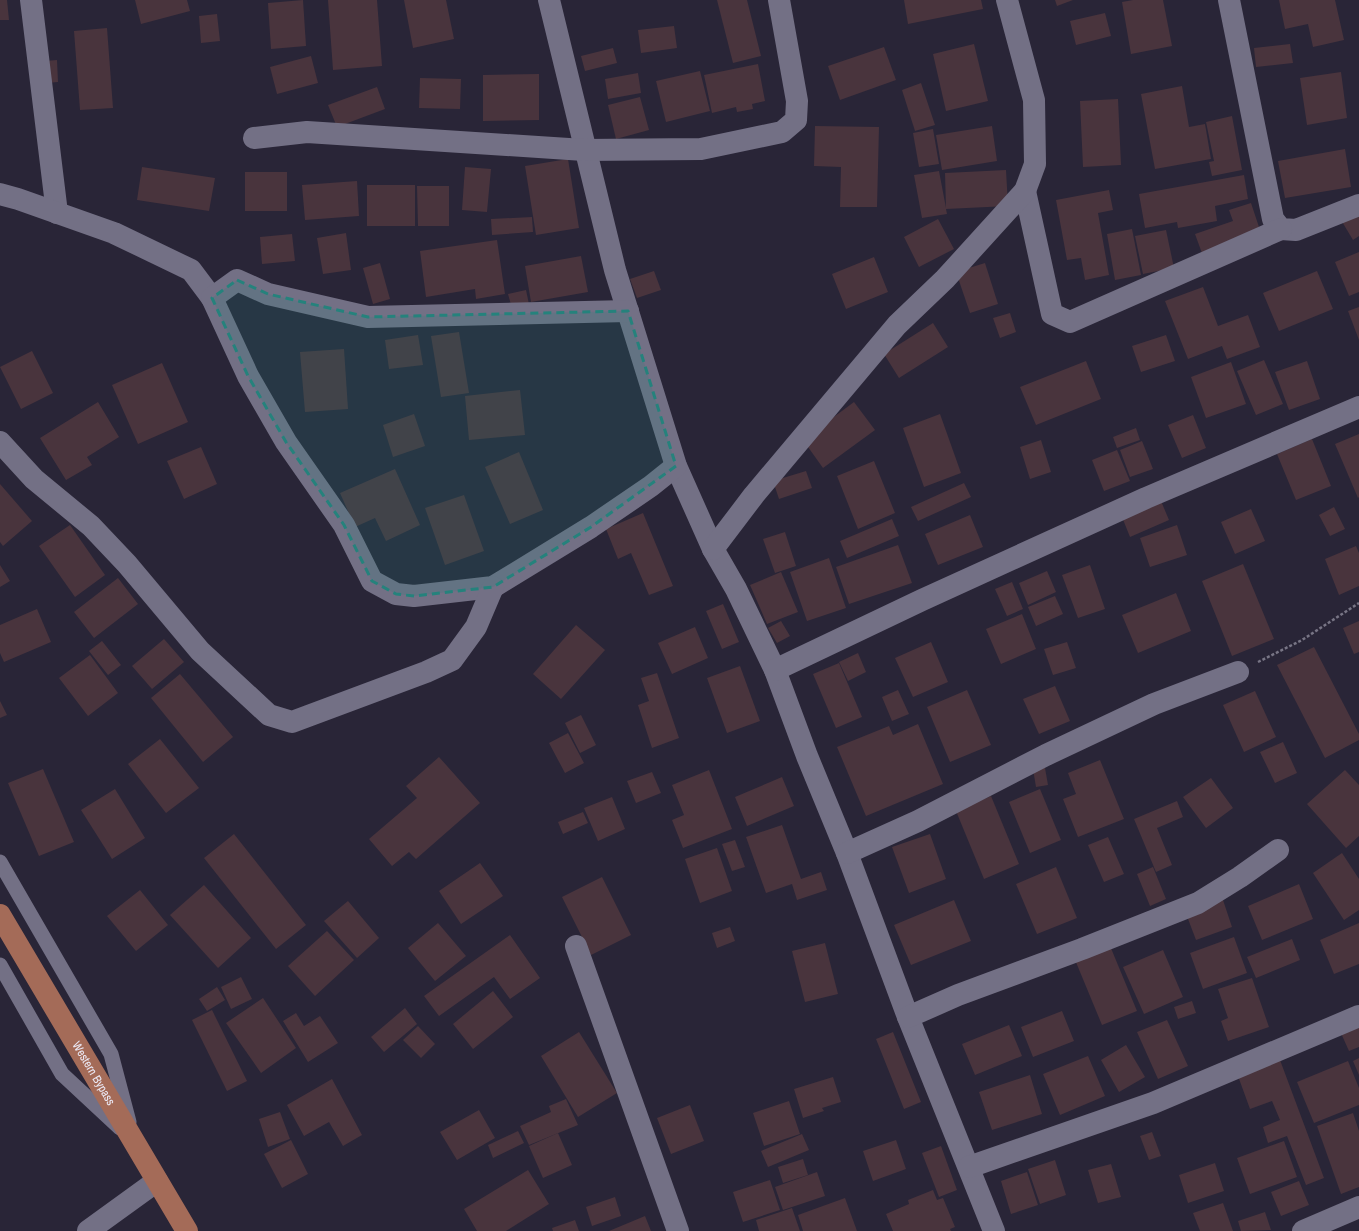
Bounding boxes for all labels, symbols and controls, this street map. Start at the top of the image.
street label: Western Bypass [69,1038,119,1108]

